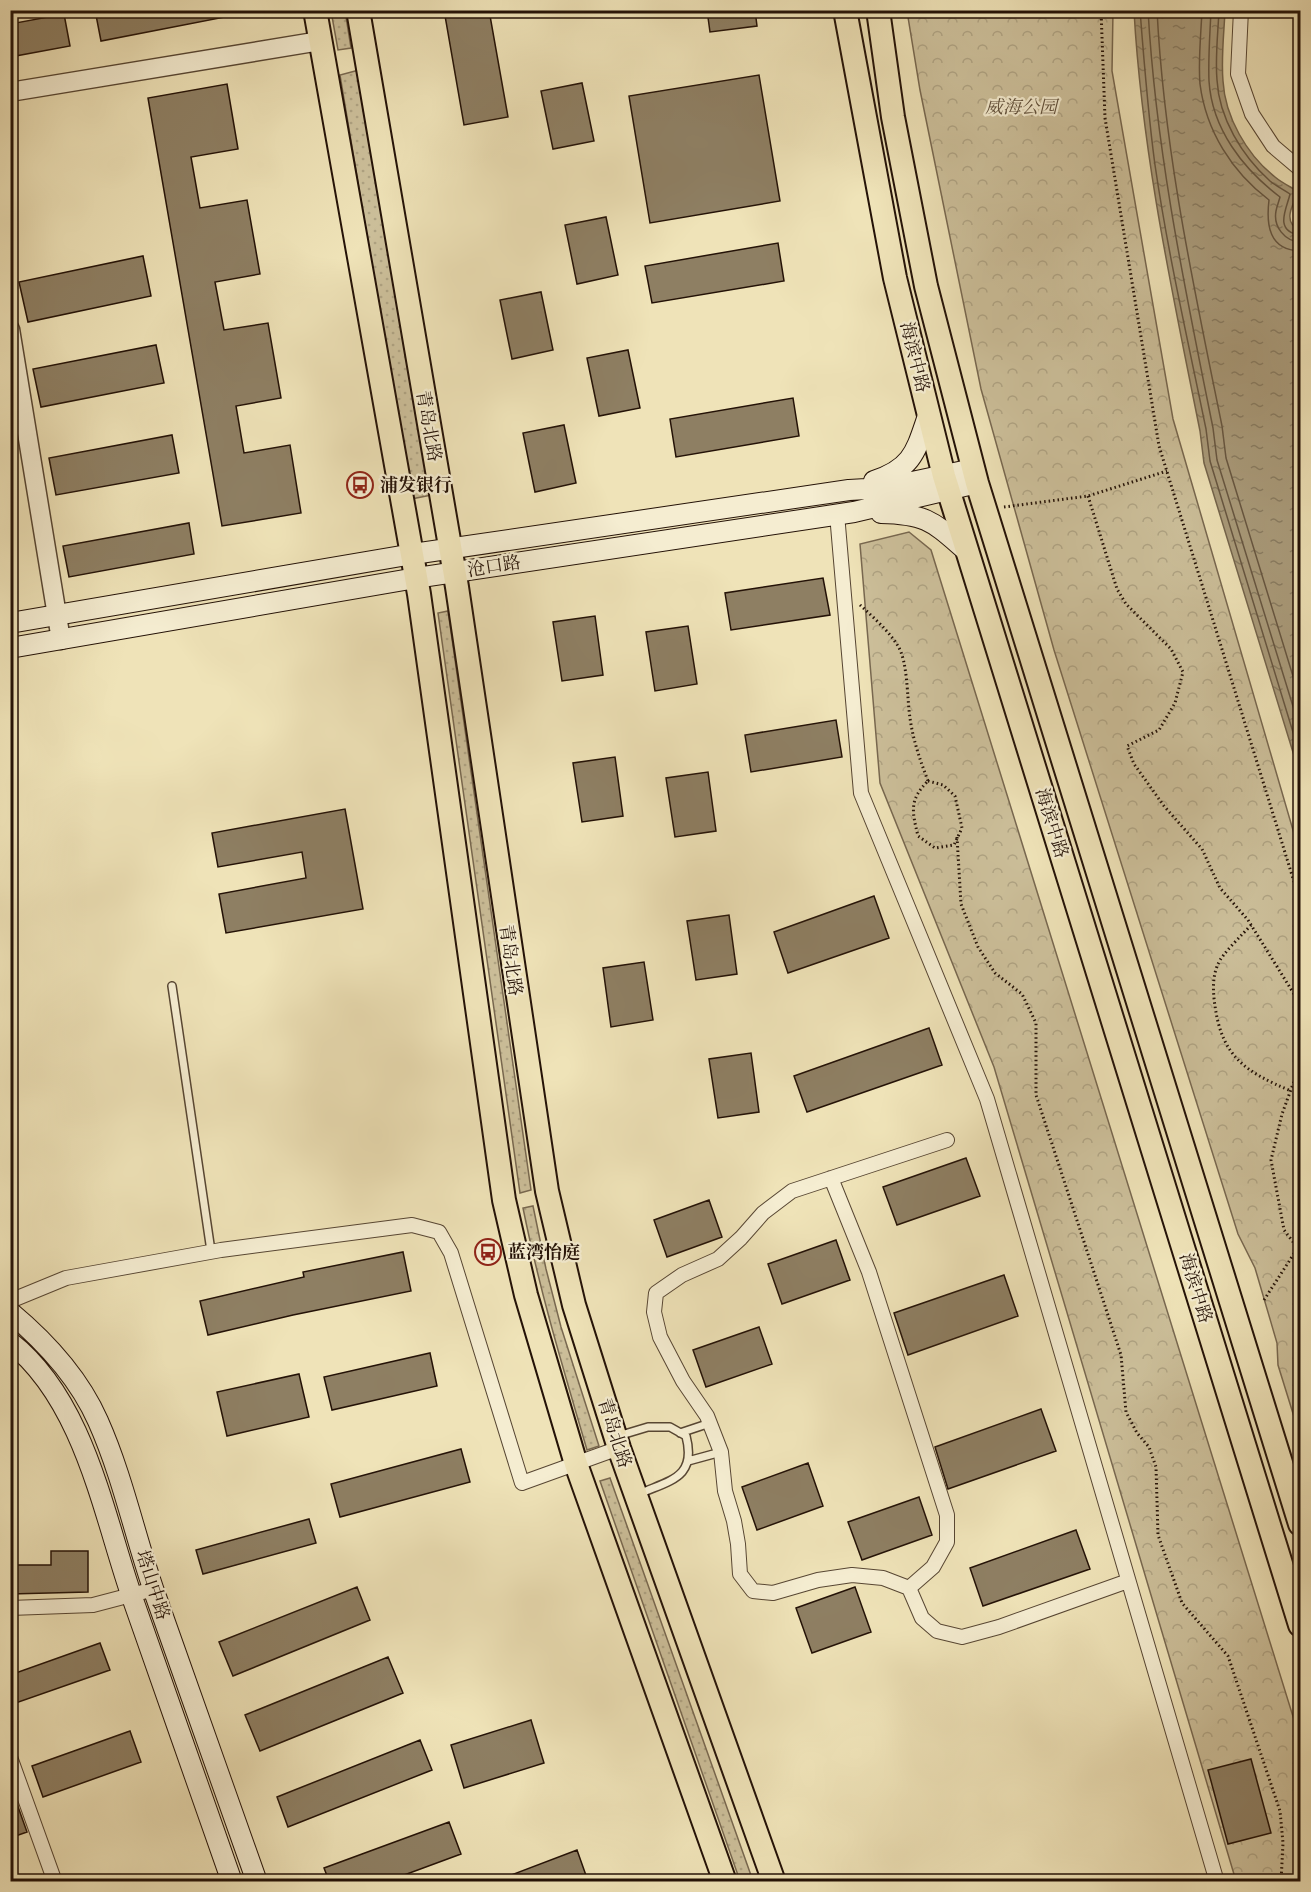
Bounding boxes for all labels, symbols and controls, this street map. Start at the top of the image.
park label: 威海公园 [985,95,1060,120]
street label: 海滨中路 [894,319,935,395]
street label: 青岛北路 [410,388,447,464]
bus stop icon: 浦发银行 [345,470,375,500]
place label: 浦发银行 [380,473,452,498]
street label: 沧口路 [465,550,523,583]
street label: 海滨中路 [1029,785,1074,861]
street label: 青岛北路 [493,923,528,997]
bus stop icon: 蓝湾怡庭 [473,1237,503,1267]
place label: 蓝湾怡庭 [508,1240,580,1265]
street label: 海滨中路 [1173,1250,1218,1326]
street label: 青岛北路 [592,1395,638,1471]
street label: 塔山中路 [130,1547,176,1623]

